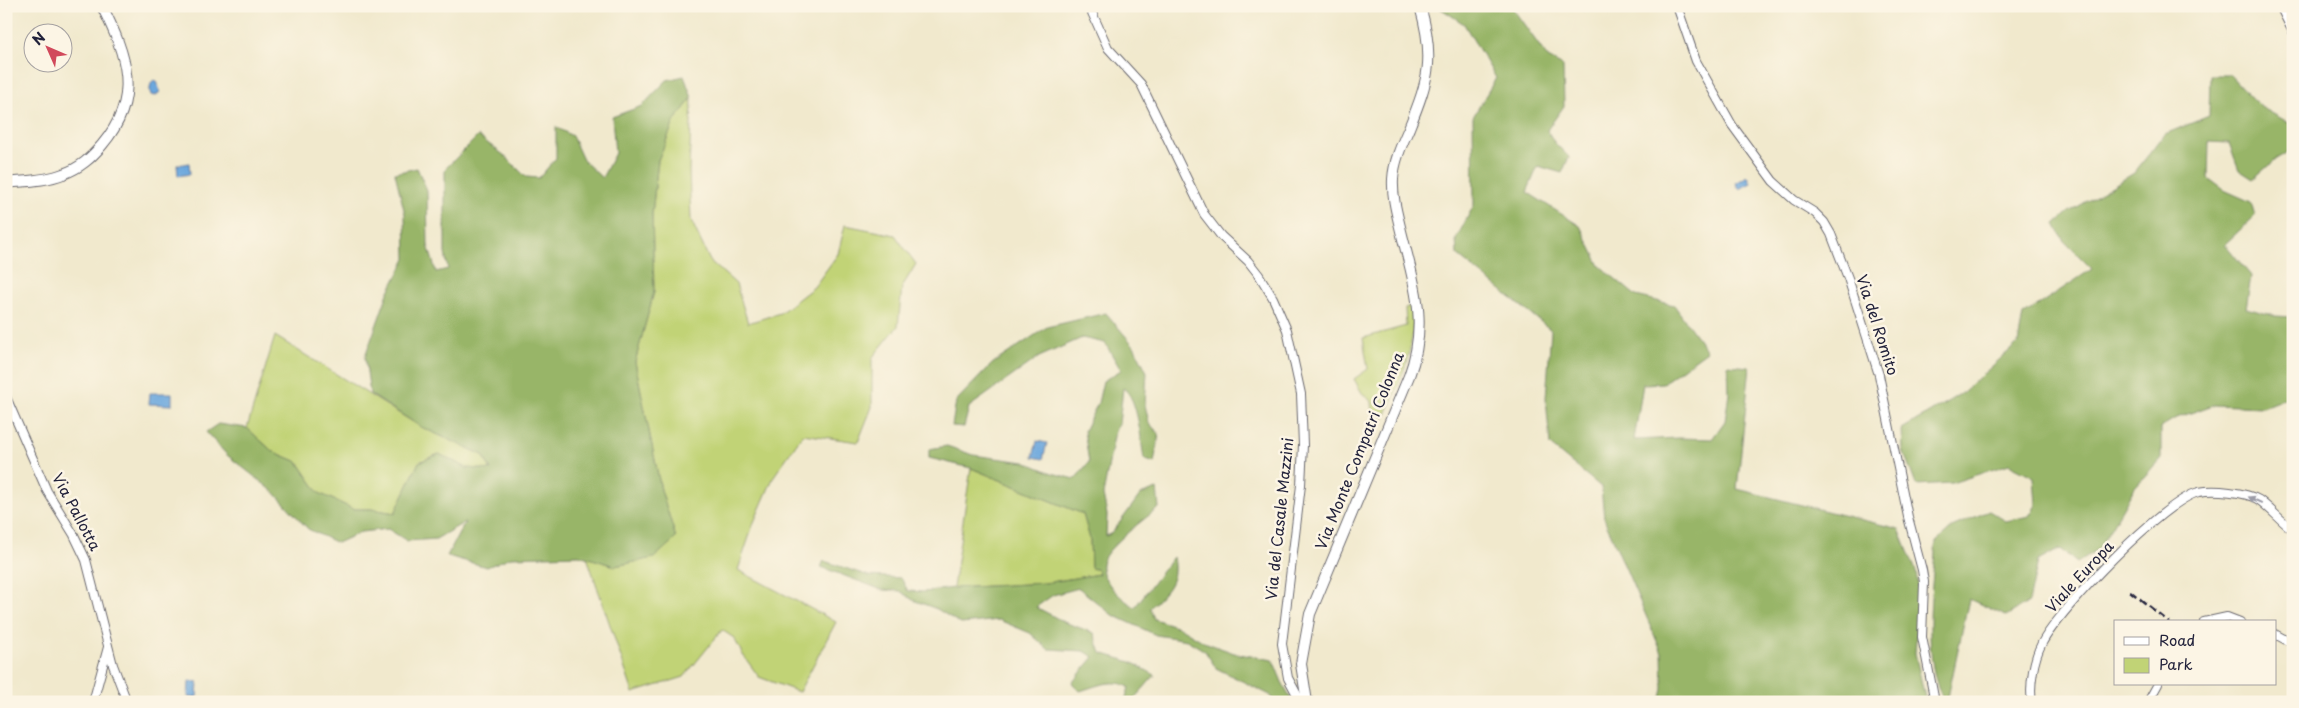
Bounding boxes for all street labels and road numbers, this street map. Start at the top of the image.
street label: Via del Romito [1851,271,1906,378]
street label: Via Monte Compatri Colonna [1308,348,1409,553]
street label: Via del Casale Mazzini [1259,436,1298,601]
street label: Via Pallotta [47,468,108,555]
street label: Viale Europa [2039,534,2119,617]

